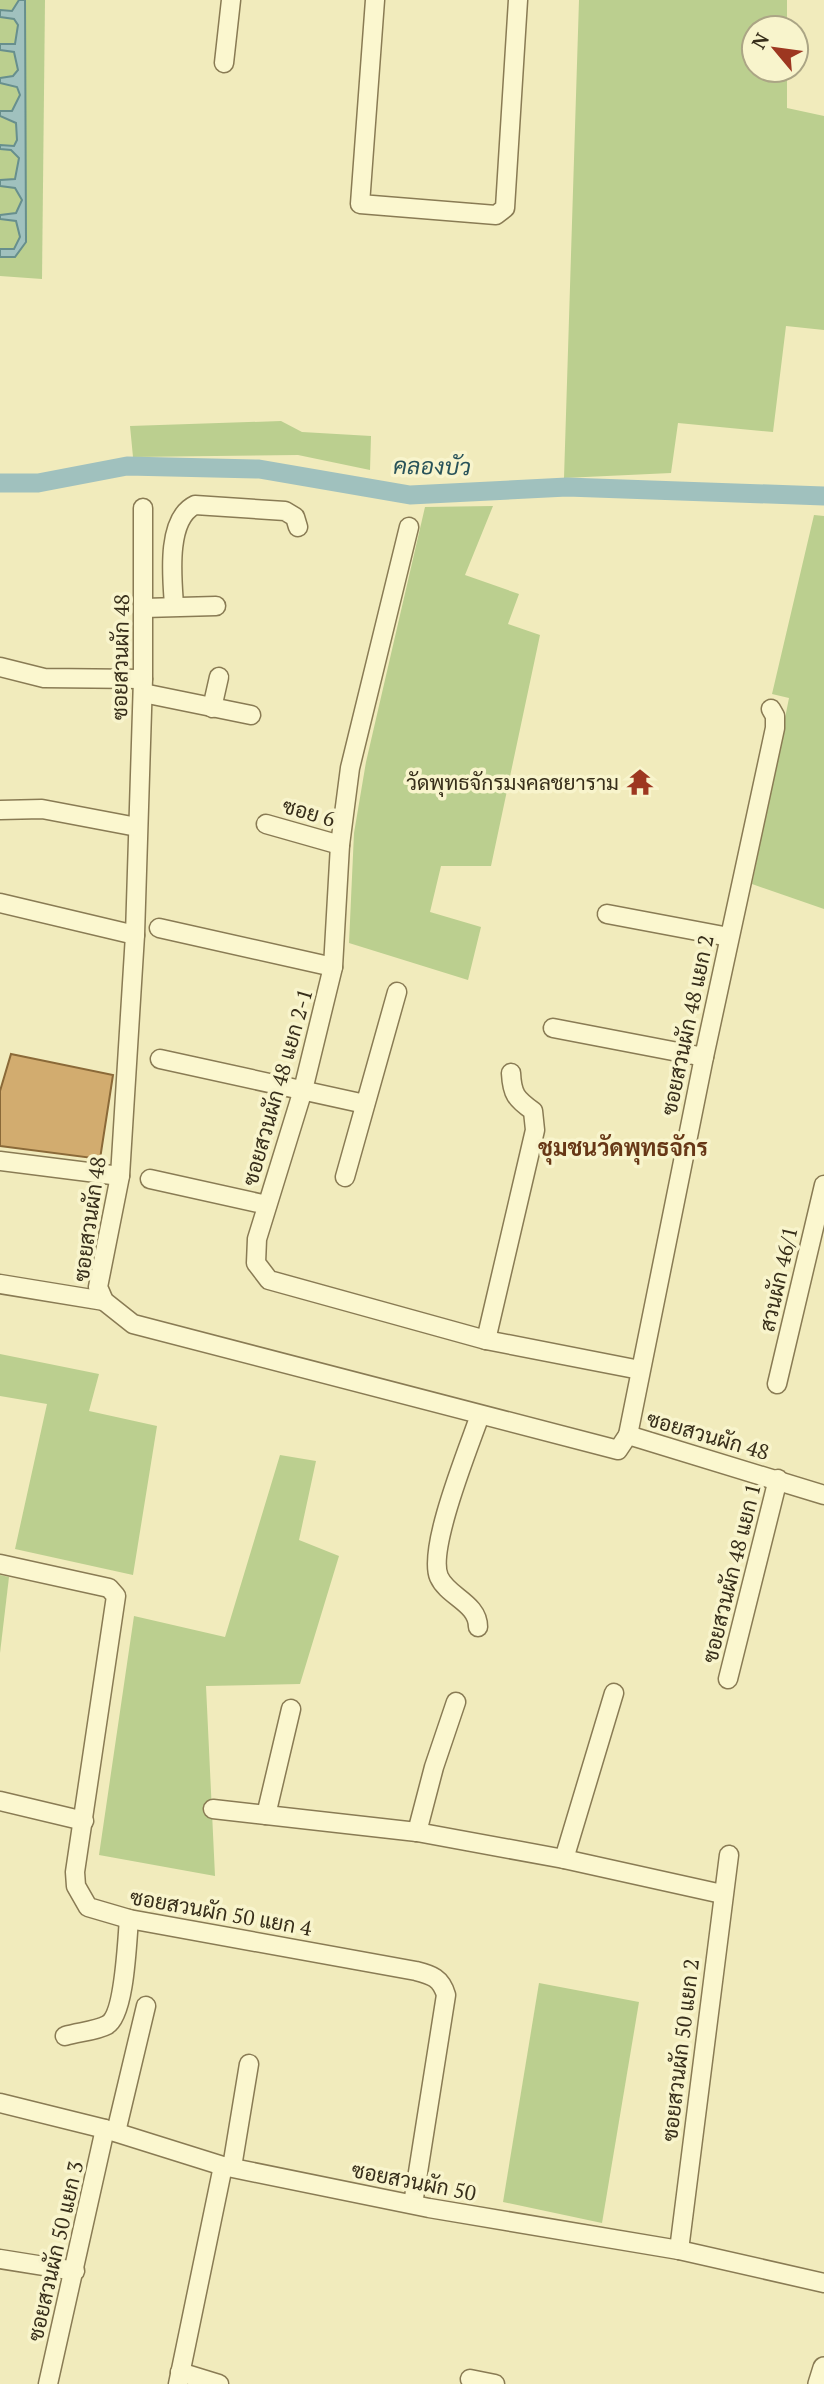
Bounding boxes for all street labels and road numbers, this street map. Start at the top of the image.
street label: ซอยสวนผัก 48 [105,594,135,720]
street label: ซอย 6 [279,791,339,833]
street label: ซอยสวนผัก 48 แยก 2 [654,932,720,1118]
street label: ซอยสวนผัก 48 แยก 2-1 [235,985,319,1189]
street label: ซอยสวนผัก 48 [66,1155,112,1283]
street label: สวนผัก 46/1 [752,1224,804,1334]
street label: ซอยสวนผัก 48 [643,1404,773,1466]
street label: ซอยสวนผัก 48 แยก 1 [695,1480,767,1666]
street label: ซอยสวนผัก 50 แยก 4 [128,1882,315,1942]
street label: ซอยสวนผัก 50 แยก 2 [655,1957,705,2143]
street label: ซอยสวนผัก 50 [349,2155,479,2207]
street label: ซอยสวนผัก 50 แยก 3 [21,2158,89,2344]

